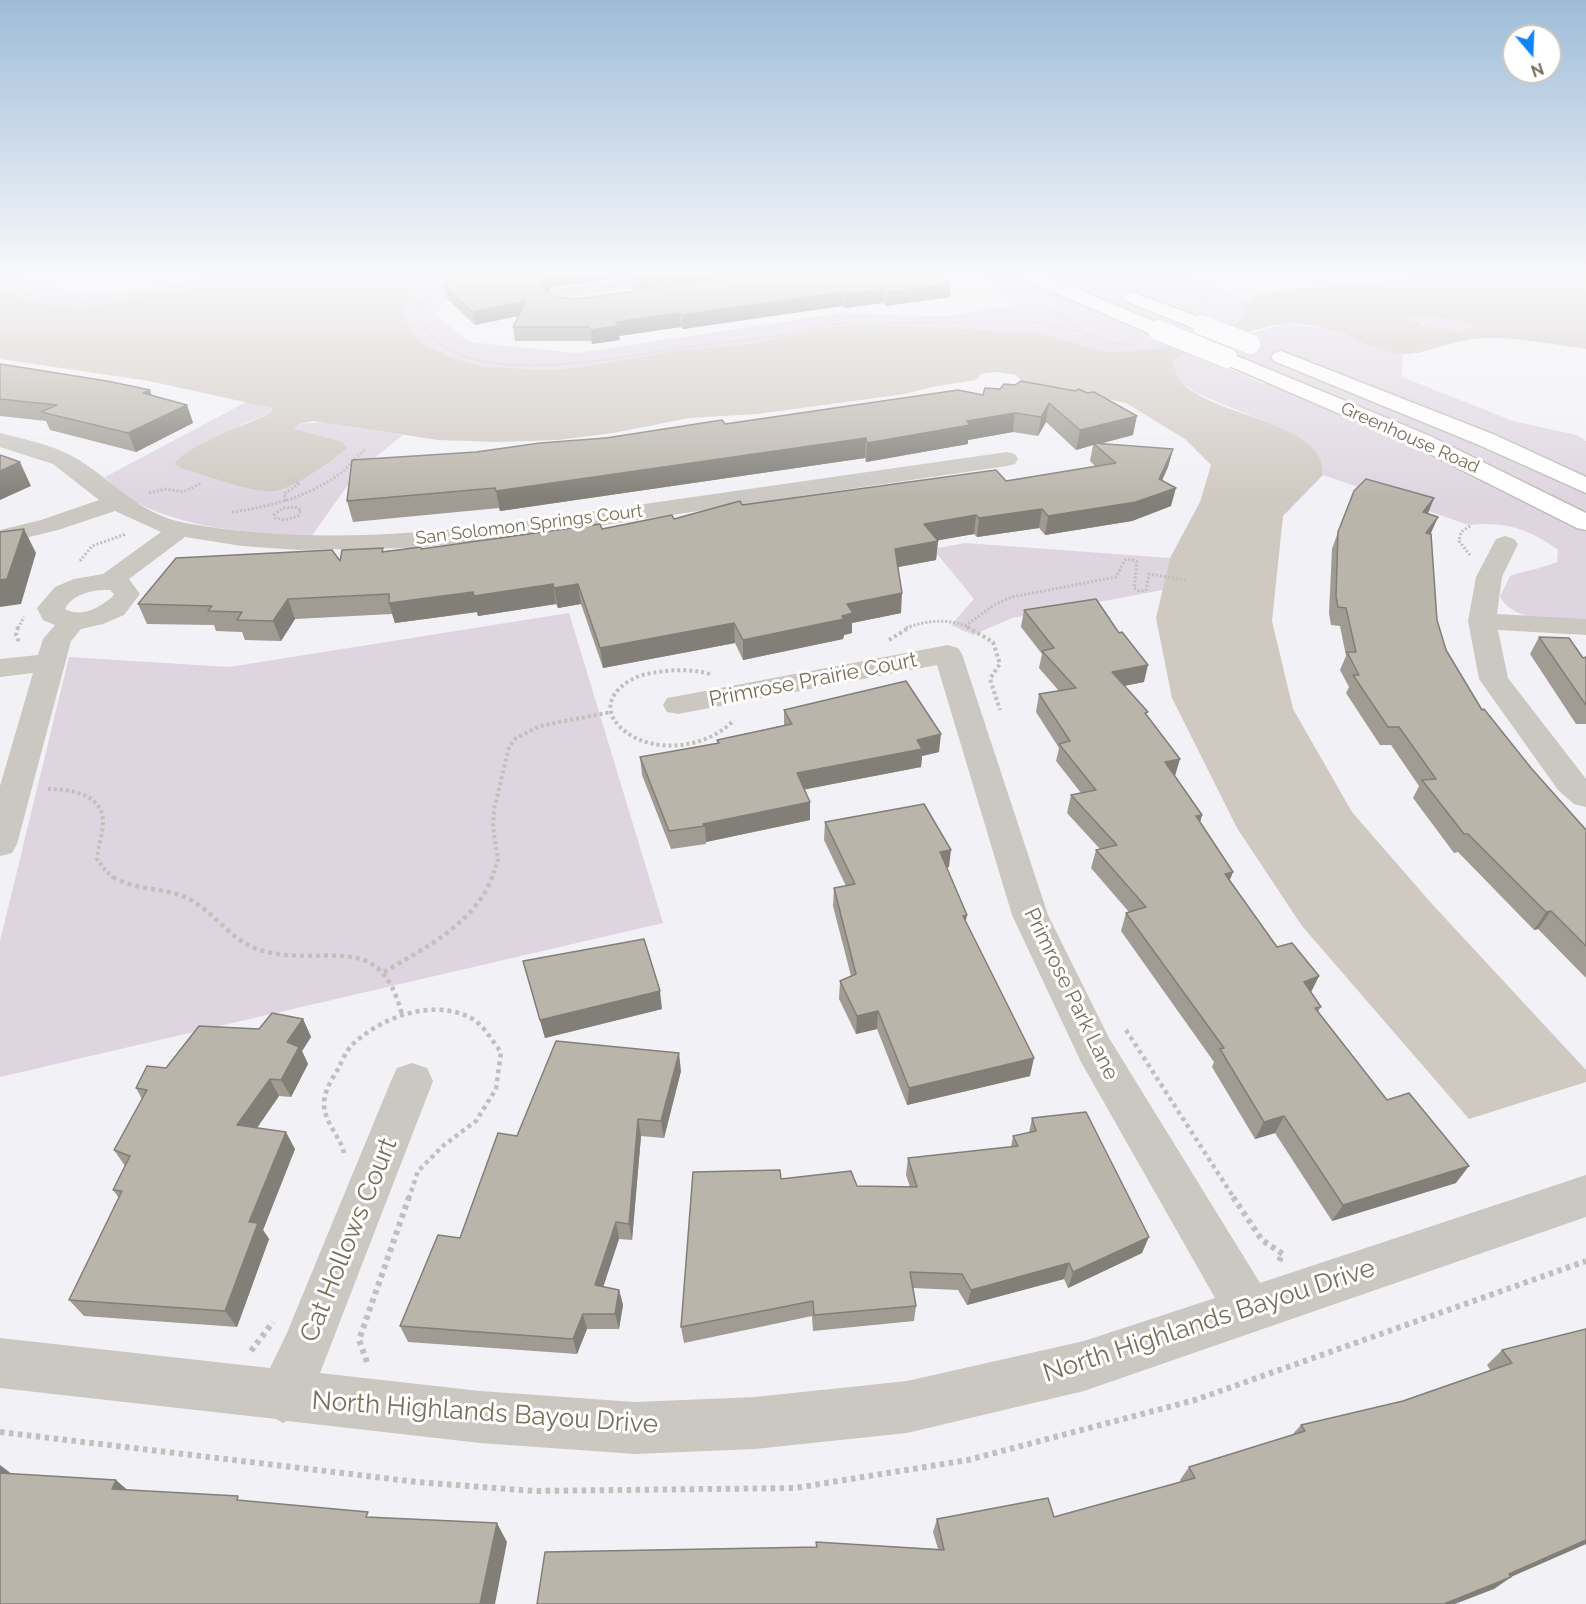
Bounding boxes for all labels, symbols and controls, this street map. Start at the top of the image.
north arrow [1502,24,1562,84]
text: N [1529,59,1546,81]
street label: Greenhouse Road [1337,398,1483,478]
street label: San Solomon Springs Court [414,500,644,550]
street label: Primrose Prairie Court [707,647,919,713]
street label: Primrose Park Lane [1018,904,1124,1084]
street label: Cat Hollows Court [294,1133,404,1347]
street label: North Highlands Bayou Drive [1039,1253,1379,1389]
street label: North Highlands Bayou Drive [311,1385,659,1441]

